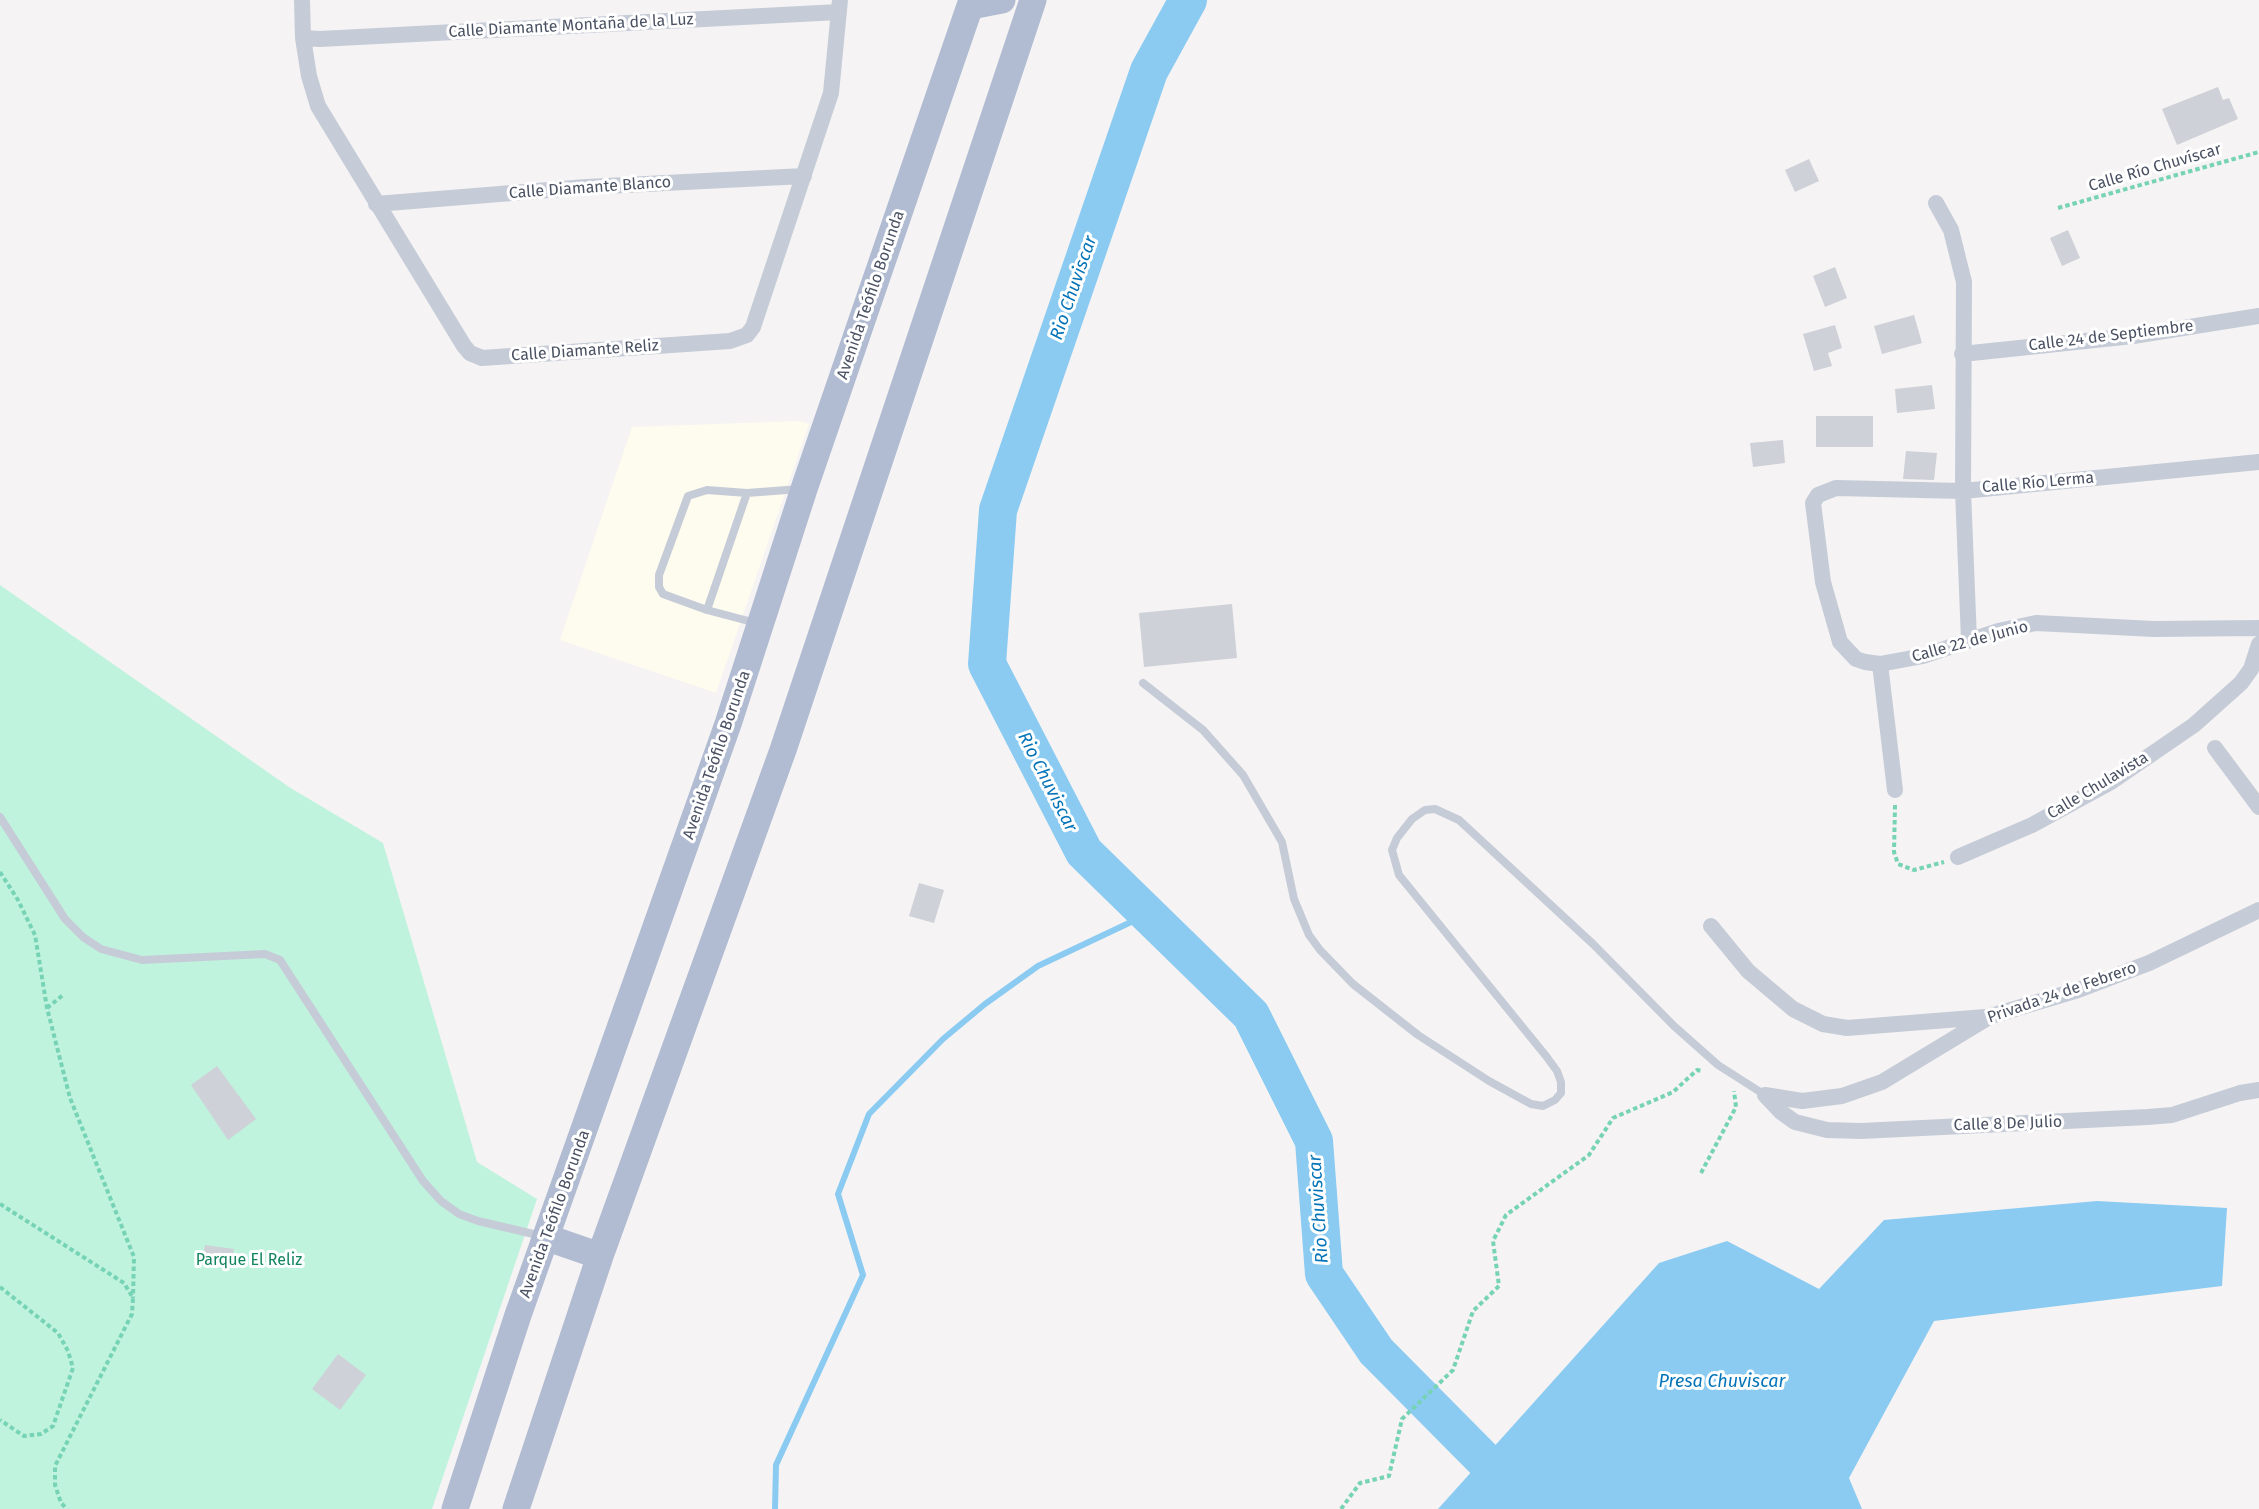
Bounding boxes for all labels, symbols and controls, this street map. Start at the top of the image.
street label: Calle Diamante Montaña de la Luz [448,10,694,42]
street label: Calle Río Chuvíscar [2086,140,2224,196]
street label: Calle Diamante Blanco [508,173,672,203]
street label: Avenida Teófilo Borunda [833,208,909,382]
water label: Rio Chuviscar [1046,233,1102,343]
street label: Calle 24 de Septiembre [2027,316,2195,356]
street label: Calle Diamante Reliz [511,336,659,366]
street label: Calle Río Lerma [1981,469,2095,497]
street label: Calle 22 de Junio [1910,617,2030,667]
street label: Avenida Teófilo Borunda [679,668,755,842]
water label: Rio Chuviscar [1013,729,1081,835]
street label: Calle Chulavista [2044,748,2152,824]
street label: Privada 24 de Febrero [1985,958,2139,1028]
street label: Calle 8 De Julio [1953,1113,2063,1135]
street label: Avenida Teófilo Borunda [516,1127,594,1301]
water label: Rio Chuviscar [1304,1154,1334,1264]
park label: Parque El Reliz [196,1251,302,1271]
water label: Presa Chuviscar [1659,1371,1785,1393]

